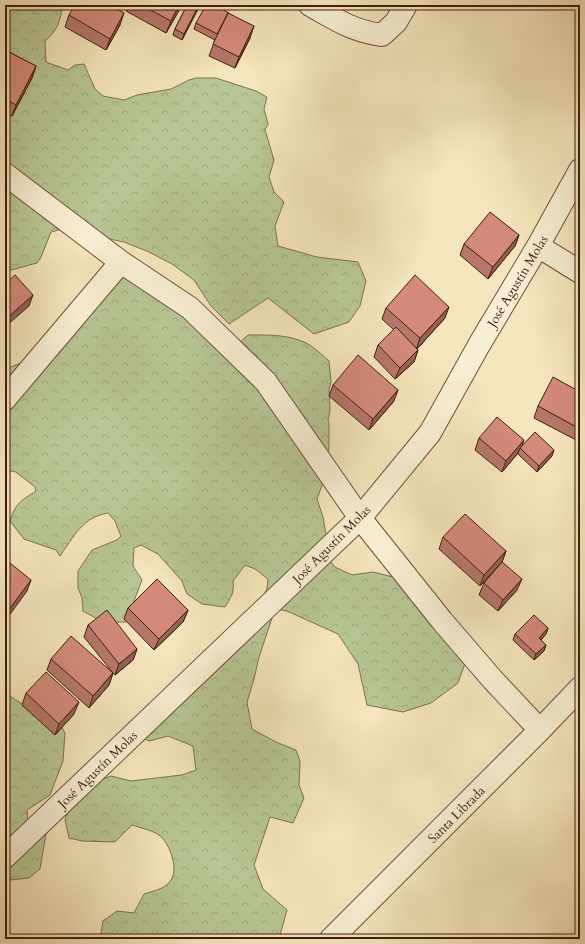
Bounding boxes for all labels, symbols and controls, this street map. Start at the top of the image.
street label: José Agustín Molas [482,232,552,333]
street label: José Agustín Molas [287,501,375,589]
street label: José Agustín Molas [52,727,141,814]
street label: Santa Librada [424,782,490,847]

